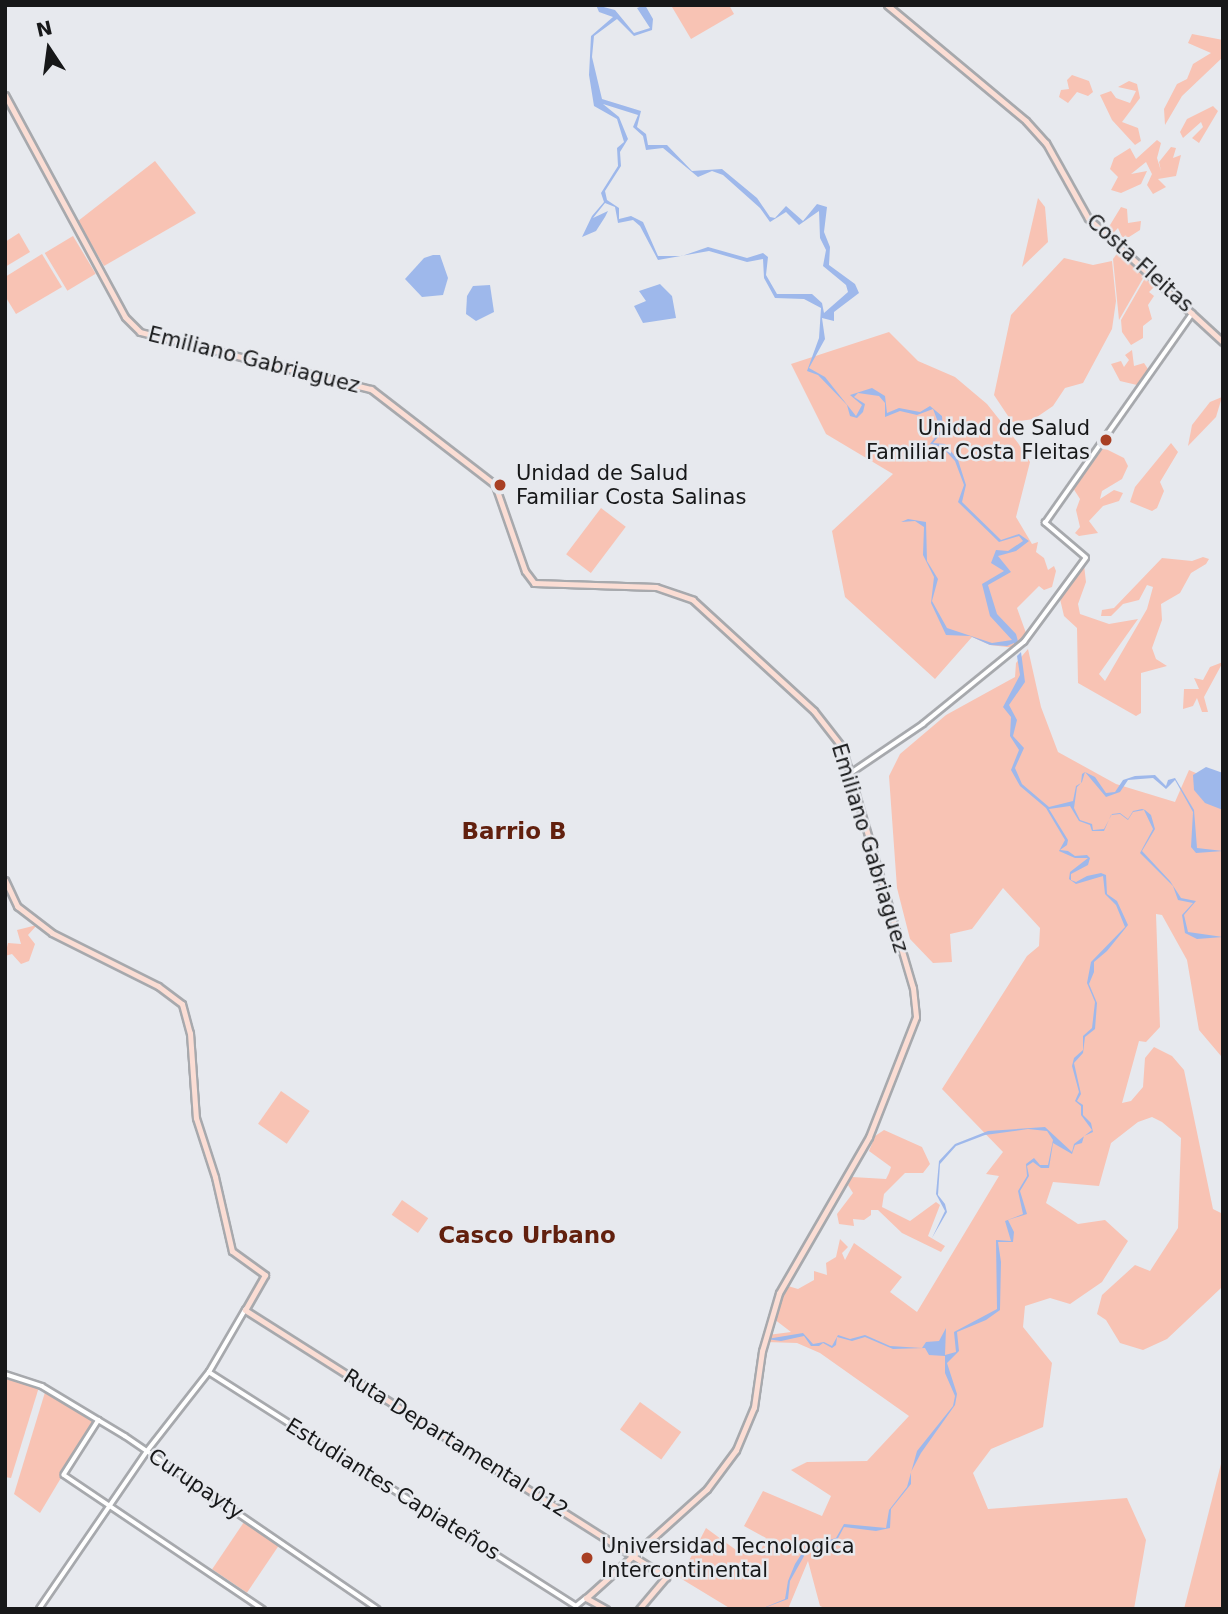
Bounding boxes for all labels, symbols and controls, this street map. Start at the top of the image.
north arrow [14,14,84,84]
text: N [34,16,54,41]
street label: Costa Fleitas [1081,208,1199,318]
street label: Emiliano Gabriaguez [146,321,362,399]
place label: Unidad de Salud Familiar Costa Fleitas [866,415,1090,465]
marker: Unidad de Salud Familiar Costa Fleitas [1096,430,1116,450]
place label: Unidad de Salud Familiar Costa Salinas [516,460,746,510]
marker: Unidad de Salud Familiar Costa Salinas [490,475,510,495]
street label: Emiliano Gabriaguez [826,740,914,956]
district label: Barrio B [462,817,566,845]
district label: Casco Urbano [438,1221,616,1249]
street label: Ruta Departamental 012 [339,1363,573,1523]
street label: Estudiantes Capiateños [281,1413,505,1565]
street label: Curupayty [144,1443,248,1525]
place label: Universidad Tecnologica Intercontinental [601,1533,855,1583]
marker: Universidad Tecnologica Intercontinental [579,1550,595,1566]

